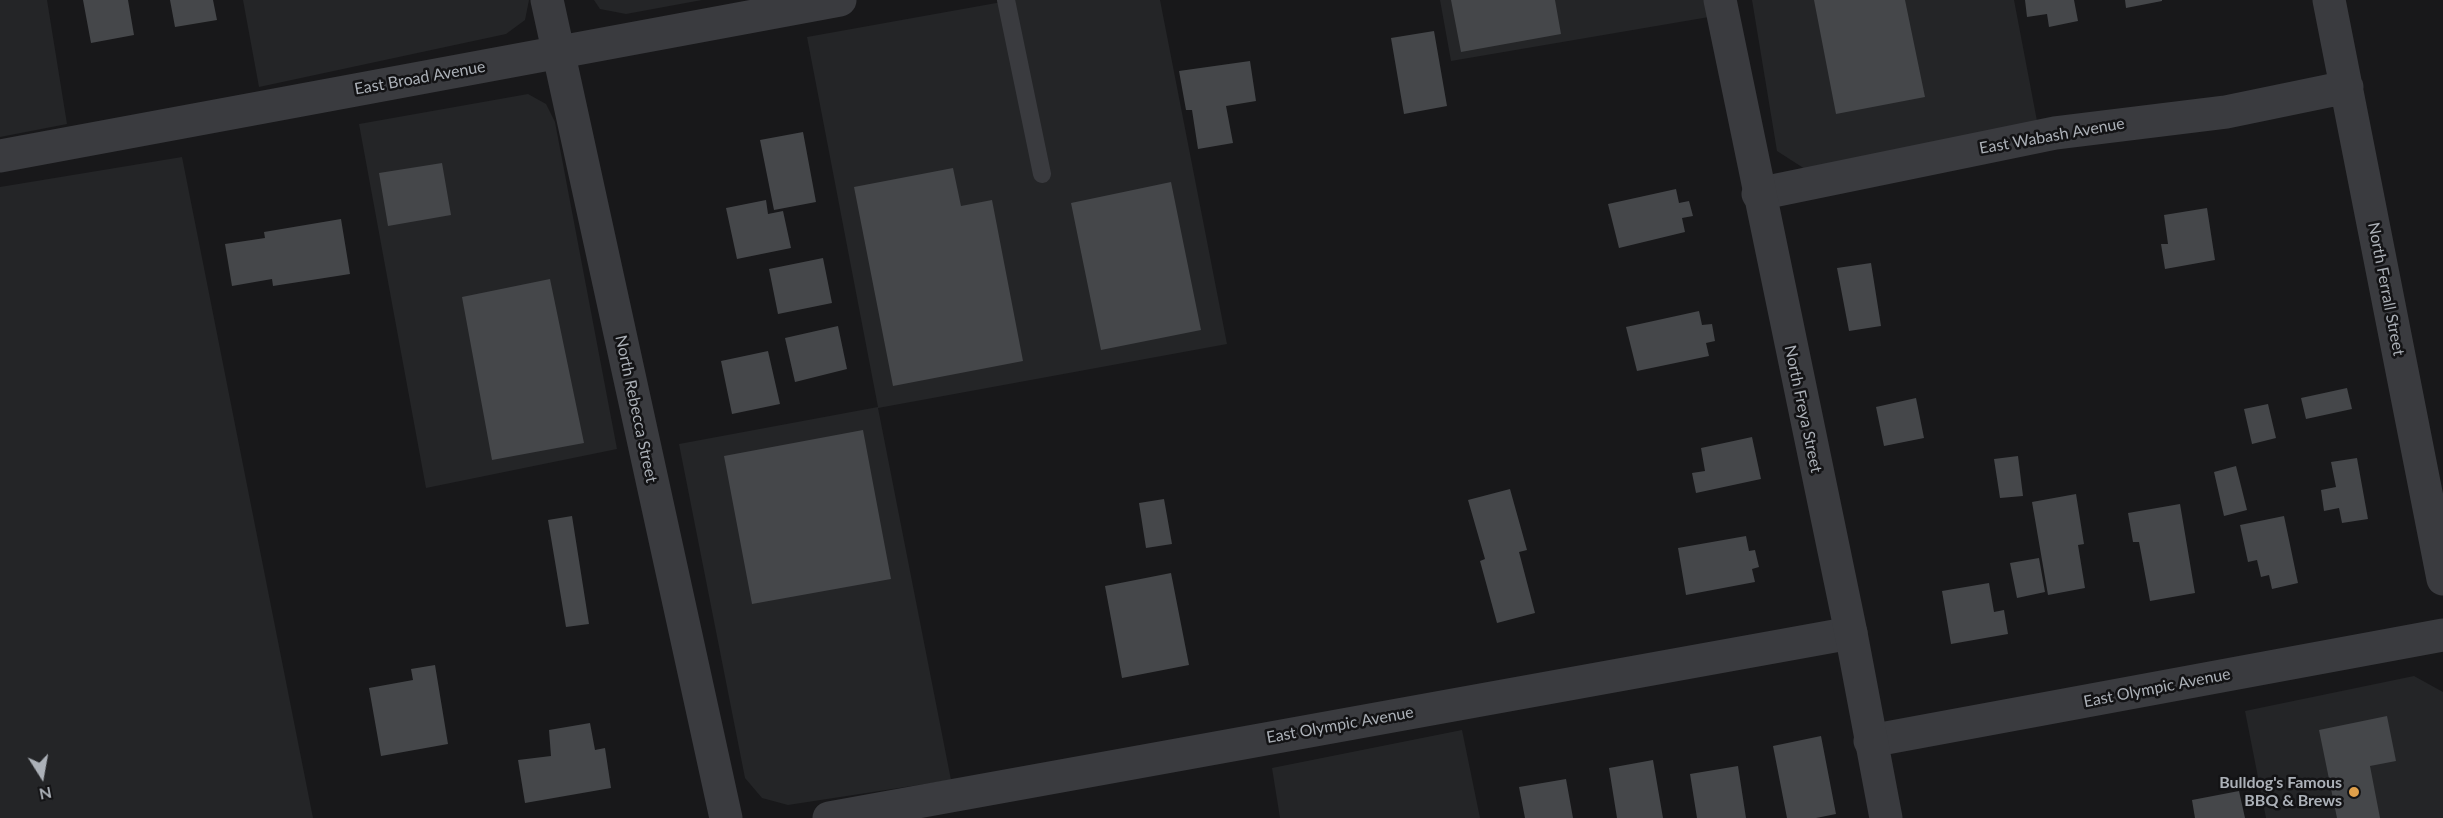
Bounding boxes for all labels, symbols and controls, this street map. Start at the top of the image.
street label: East Broad Avenue [353,57,487,99]
street label: East Wabash Avenue [1978,114,2126,158]
street label: North Ferrall Street [2364,221,2408,357]
street label: North Rebecca Street [611,333,661,485]
street label: North Freya Street [1780,343,1826,475]
street label: East Olympic Avenue [2082,664,2232,712]
street label: East Olympic Avenue [1265,703,1415,747]
north arrow [12,746,72,806]
place label: Bulldog's Famous BBQ & Brews [2219,773,2342,811]
text: N [38,784,53,805]
marker: Bulldog's Famous BBQ & Brews [2347,785,2361,799]

